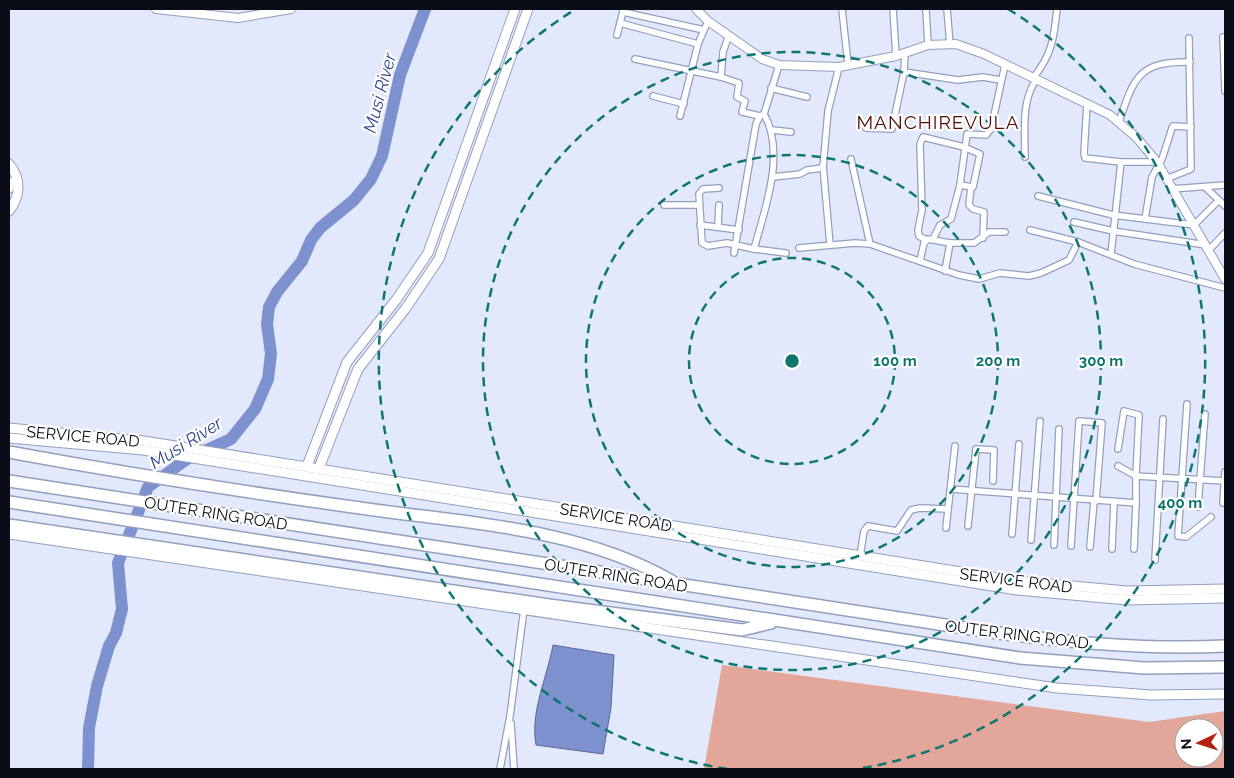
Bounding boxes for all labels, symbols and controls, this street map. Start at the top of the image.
water label: Musi River [359,50,400,135]
district label: MANCHIREVULA [856,111,1020,133]
centre of rings [783,352,801,370]
text: 100 m [873,352,917,370]
text: 200 m [976,352,1020,370]
text: 300 m [1079,352,1123,370]
water label: Musi River [146,412,227,473]
street label: SERVICE ROAD [26,422,140,451]
street label: OUTER RING ROAD [143,493,289,534]
text: 400 m [1158,494,1202,512]
street label: SERVICE ROAD [558,499,673,536]
street label: OUTER RING ROAD [543,555,689,596]
street label: SERVICE ROAD [958,564,1073,597]
street label: OUTER RING ROAD [944,616,1090,653]
north arrow [1174,718,1224,768]
text: N [1178,738,1194,750]

